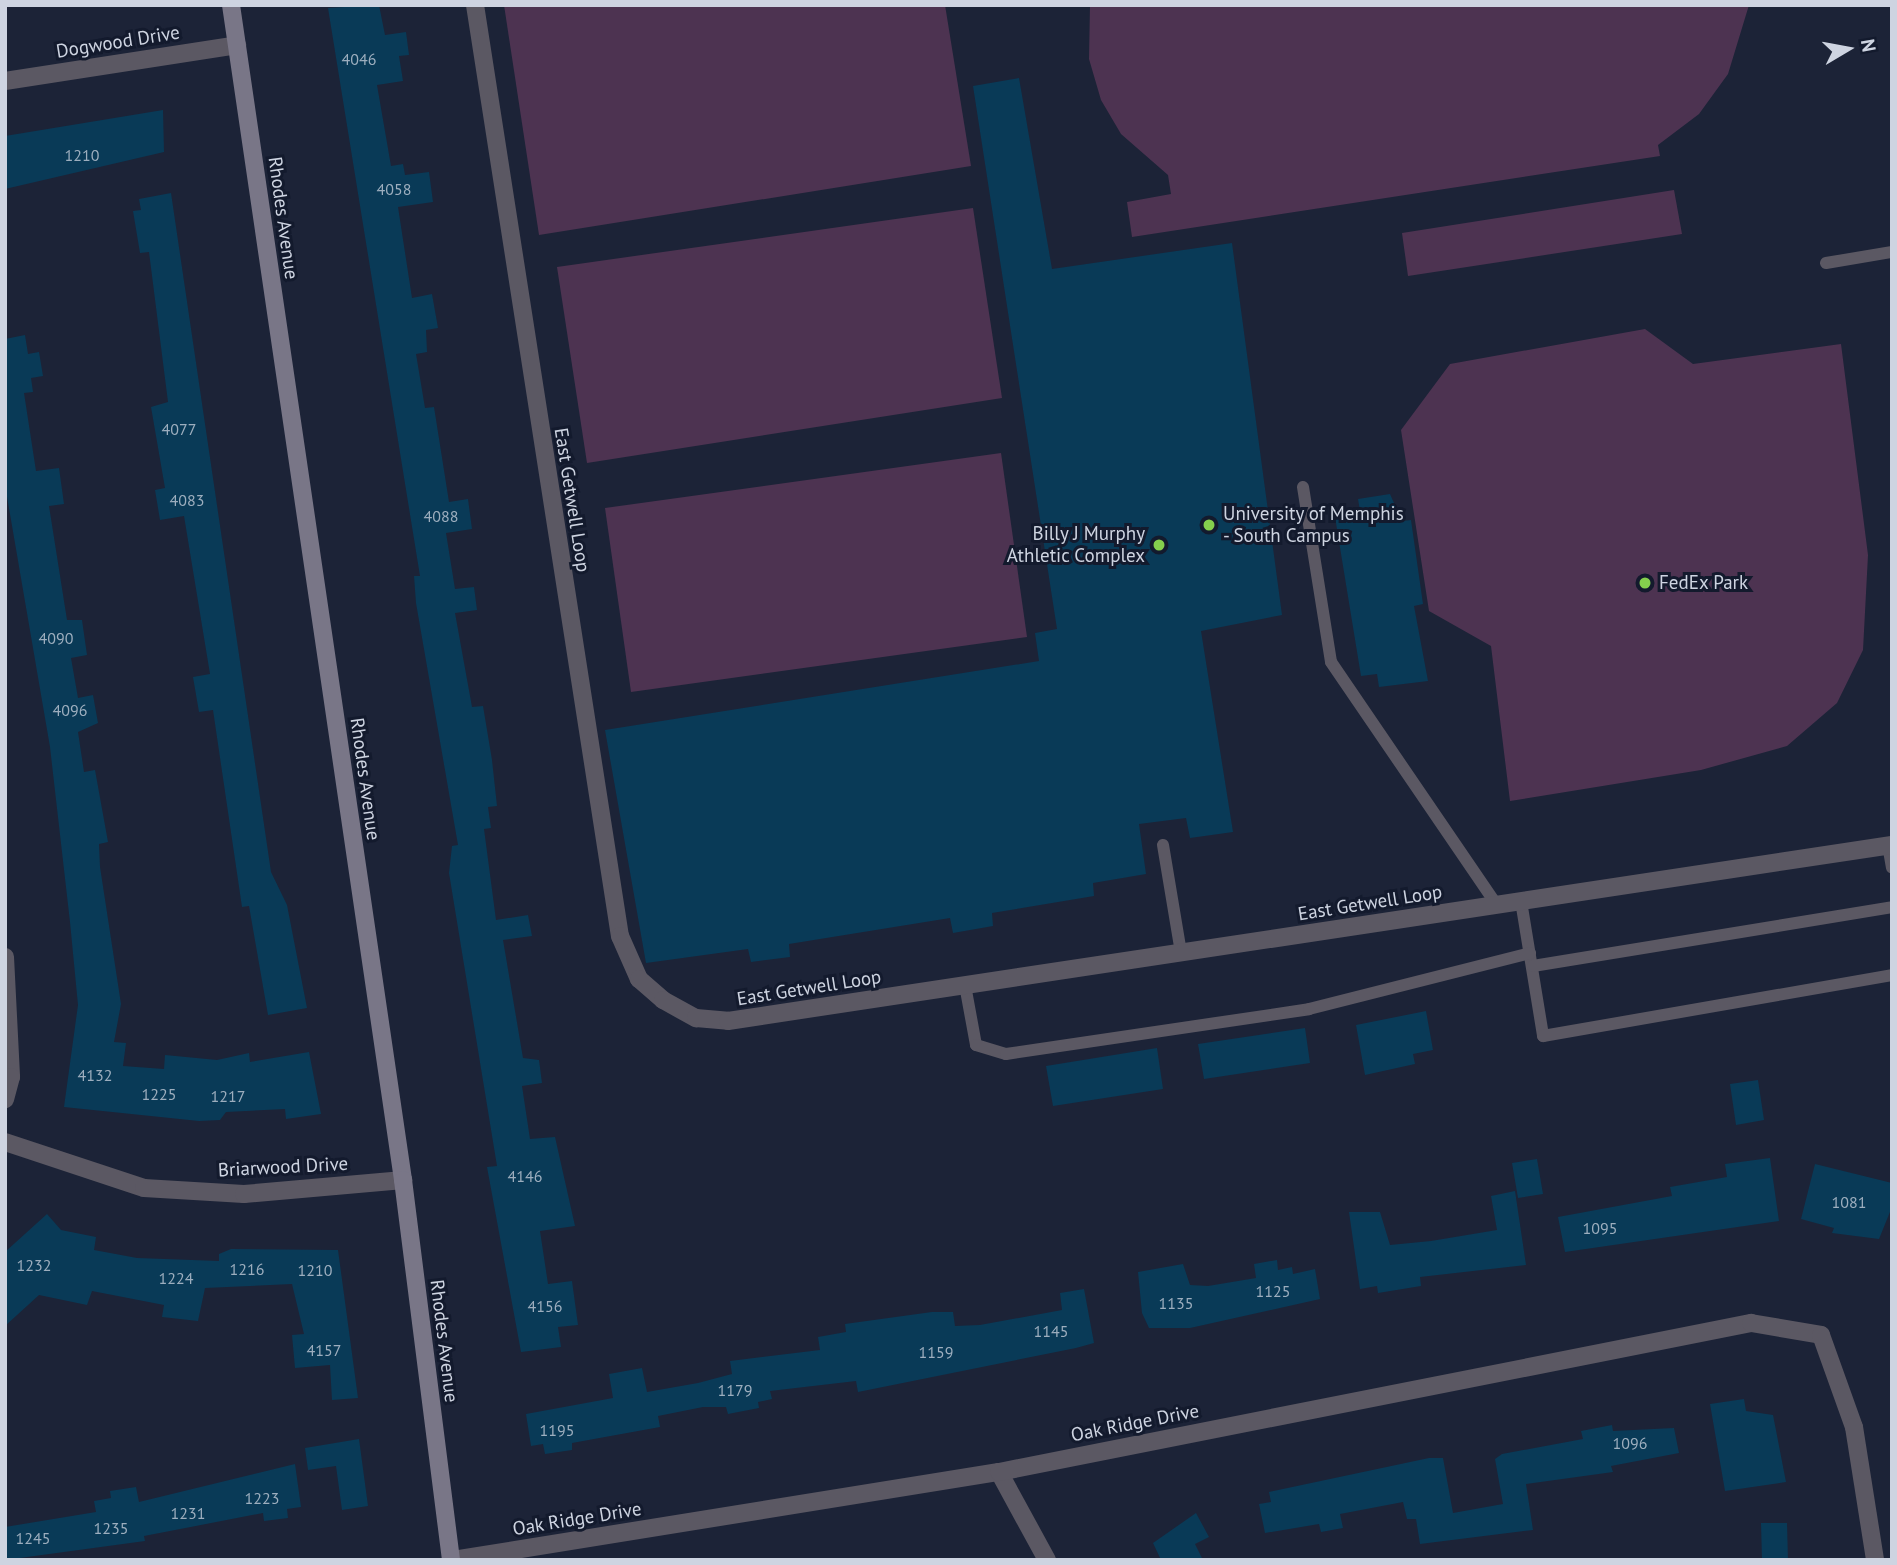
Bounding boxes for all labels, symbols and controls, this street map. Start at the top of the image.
north arrow [1813,14,1883,84]
street label: Dogwood Drive [55,21,181,63]
text: N [1856,37,1882,54]
house number: 4046 [342,49,376,69]
house number: 1210 [65,145,99,165]
street label: Rhodes Avenue [263,155,303,281]
house number: 4058 [377,179,411,199]
house number: 4077 [162,419,196,439]
street label: East Getwell Loop [549,426,595,574]
house number: 4083 [170,490,204,510]
place label: University of Memphis - South Campus [1223,503,1404,547]
house number: 4088 [424,506,458,526]
marker: University of Memphis - South Campus [1201,517,1217,533]
place label: Billy J Murphy Athletic Complex [1006,523,1145,567]
marker: Billy J Murphy Athletic Complex [1151,537,1167,553]
place label: FedEx Park [1659,572,1749,594]
marker: FedEx Park [1637,575,1653,591]
house number: 4090 [39,628,73,648]
house number: 4096 [53,700,87,720]
street label: Rhodes Avenue [345,716,385,842]
street label: East Getwell Loop [1296,880,1444,926]
street label: East Getwell Loop [735,965,883,1011]
house number: 4132 [78,1065,112,1085]
house number: 1225 [142,1084,176,1104]
house number: 1217 [211,1086,245,1106]
street label: Briarwood Drive [217,1152,349,1182]
house number: 4146 [508,1166,542,1186]
house number: 1081 [1832,1192,1866,1212]
house number: 1095 [1583,1218,1617,1238]
house number: 1232 [17,1255,51,1275]
house number: 1216 [230,1259,264,1279]
house number: 1210 [298,1260,332,1280]
house number: 1224 [159,1268,193,1288]
street label: Rhodes Avenue [425,1278,463,1404]
house number: 1125 [1256,1281,1290,1301]
house number: 1135 [1159,1293,1193,1313]
house number: 4156 [528,1296,562,1316]
house number: 1145 [1034,1321,1068,1341]
house number: 4157 [307,1340,341,1360]
house number: 1159 [919,1342,953,1362]
house number: 1179 [718,1380,752,1400]
street label: Oak Ridge Drive [1069,1399,1201,1447]
house number: 1195 [540,1420,574,1440]
house number: 1096 [1613,1433,1647,1453]
house number: 1223 [245,1488,279,1508]
street label: Oak Ridge Drive [511,1498,643,1540]
house number: 1231 [171,1503,205,1523]
house number: 1235 [94,1518,128,1538]
house number: 1245 [16,1528,50,1548]

